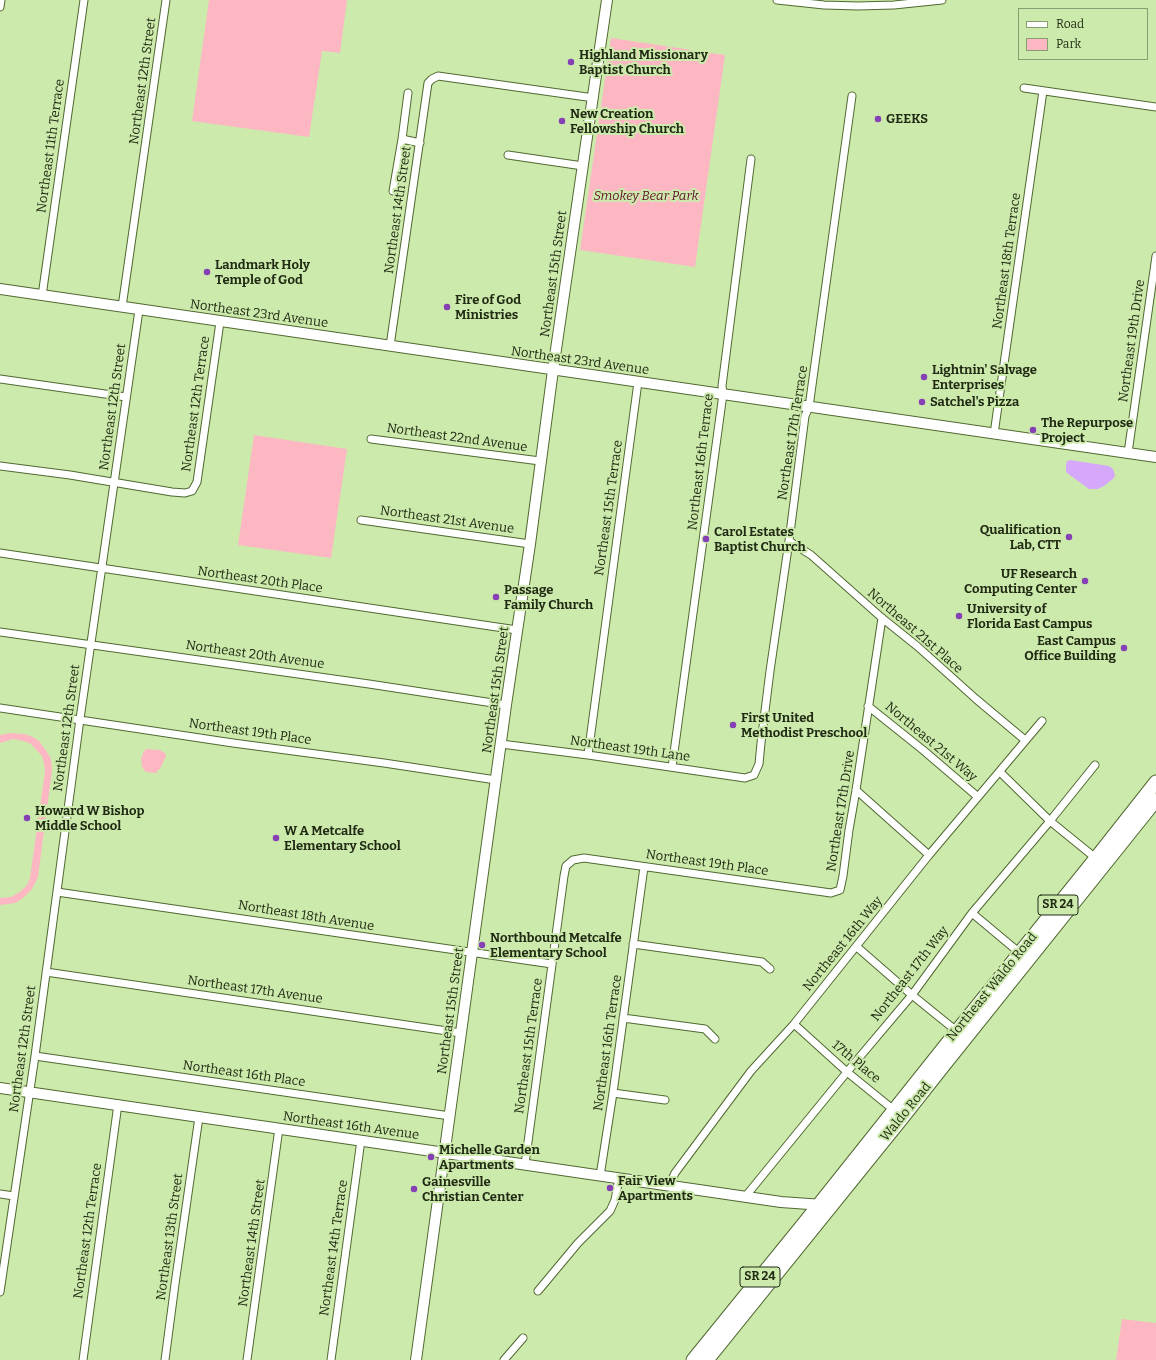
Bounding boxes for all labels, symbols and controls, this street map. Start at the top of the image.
legend [1018,8,1148,60]
street label: Northeast 12th Street [126,17,160,145]
text: Road [1056,17,1084,31]
text: Park [1056,37,1081,51]
place label: Highland Missionary Baptist Church [579,47,708,78]
marker: Highland Missionary Baptist Church [566,57,576,67]
street label: Northeast 11th Terrace [34,78,68,214]
place label: New Creation Fellowship Church [570,106,684,137]
place label: GEEKS [886,111,928,127]
marker: GEEKS [873,114,883,124]
marker: New Creation Fellowship Church [557,116,567,126]
street label: Northeast 14th Street [381,145,415,275]
park label: Smokey Bear Park [593,188,699,204]
street label: Northeast 18th Terrace [990,192,1024,330]
street label: Northeast 15th Street [537,210,571,338]
place label: Landmark Holy Temple of God [215,257,310,288]
marker: Landmark Holy Temple of God [202,267,212,277]
street label: Northeast 19th Drive [1116,279,1148,403]
place label: Fire of God Ministries [455,292,521,323]
street label: Northeast 23rd Avenue [189,297,329,331]
marker: Fire of God Ministries [442,302,452,312]
street label: Northeast 12th Terrace [179,335,213,473]
street label: Northeast 12th Street [96,343,130,471]
street label: Northeast 23rd Avenue [510,344,650,378]
place label: Lightnin' Salvage Enterprises [932,362,1037,393]
street label: Northeast 17th Terrace [775,364,811,502]
marker: Lightnin' Salvage Enterprises [919,372,929,382]
street label: Northeast 16th Terrace [685,393,717,531]
place label: Satchel's Pizza [930,394,1019,410]
marker: Satchel's Pizza [917,397,927,407]
place label: The Repurpose Project [1041,415,1133,446]
street label: Northeast 22nd Avenue [386,420,528,456]
marker: The Repurpose Project [1028,425,1038,435]
street label: Northeast 15th Terrace [592,439,626,577]
street label: Northeast 21st Avenue [379,503,515,537]
place label: Qualification Lab, CTT [980,522,1061,553]
place label: Carol Estates Baptist Church [714,524,806,555]
marker: Qualification Lab, CTT [1064,532,1074,542]
marker: Carol Estates Baptist Church [701,534,711,544]
street label: Northeast 20th Place [196,563,324,597]
place label: UF Research Computing Center [964,566,1077,597]
marker: UF Research Computing Center [1080,576,1090,586]
place label: Passage Family Church [504,582,593,613]
street label: Northeast 21st Place [864,585,966,677]
marker: Passage Family Church [491,592,501,602]
place label: University of Florida East Campus [967,601,1092,632]
marker: University of Florida East Campus [954,611,964,621]
street label: Northeast 15th Street [479,626,513,754]
place label: East Campus Office Building [1024,633,1116,664]
street label: Northeast 20th Avenue [185,638,325,672]
marker: East Campus Office Building [1119,643,1129,653]
street label: Northeast 12th Street [50,664,84,792]
street label: Northeast 21st Way [882,699,980,785]
place label: First United Methodist Preschool [741,710,867,741]
street label: Northeast 19th Place [188,716,312,748]
marker: First United Methodist Preschool [728,720,738,730]
street label: Northeast 19th Lane [569,733,691,765]
street label: Northeast 17th Drive [824,749,858,873]
place label: Howard W Bishop Middle School [35,803,144,834]
marker: Howard W Bishop Middle School [22,813,32,823]
place label: W A Metcalfe Elementary School [284,823,401,854]
marker: W A Metcalfe Elementary School [271,833,281,843]
street label: Northeast 19th Place [645,847,769,879]
street label: Northeast 16th Way [800,893,886,995]
road number: SR 24 [1038,895,1078,915]
street label: Northeast 18th Avenue [237,898,375,934]
street label: Northeast 17th Way [868,923,952,1025]
place label: Northbound Metcalfe Elementary School [490,930,622,961]
street label: Northeast Waldo Road [943,930,1041,1044]
marker: Northbound Metcalfe Elementary School [477,940,487,950]
street label: Northeast 15th Street [434,947,468,1075]
street label: Northeast 17th Avenue [186,973,324,1007]
street label: Northeast 16th Terrace [591,974,625,1112]
street label: Northeast 15th Terrace [512,977,546,1115]
street label: Northeast 12th Street [6,985,40,1113]
street label: 17th Place [828,1037,884,1087]
street label: Northeast 16th Place [182,1058,306,1090]
street label: Waldo Road [877,1079,935,1145]
street label: Northeast 16th Avenue [282,1109,420,1143]
place label: Michelle Garden Apartments [439,1142,540,1173]
marker: Michelle Garden Apartments [426,1152,436,1162]
street label: Northeast 12th Terrace [71,1162,105,1300]
street label: Northeast 13th Street [153,1172,187,1302]
place label: Fair View Apartments [618,1173,693,1204]
place label: Gainesville Christian Center [422,1174,524,1205]
street label: Northeast 14th Street [235,1178,269,1308]
street label: Northeast 14th Terrace [317,1179,351,1317]
marker: Fair View Apartments [605,1183,615,1193]
marker: Gainesville Christian Center [409,1184,419,1194]
road number: SR 24 [740,1267,780,1287]

